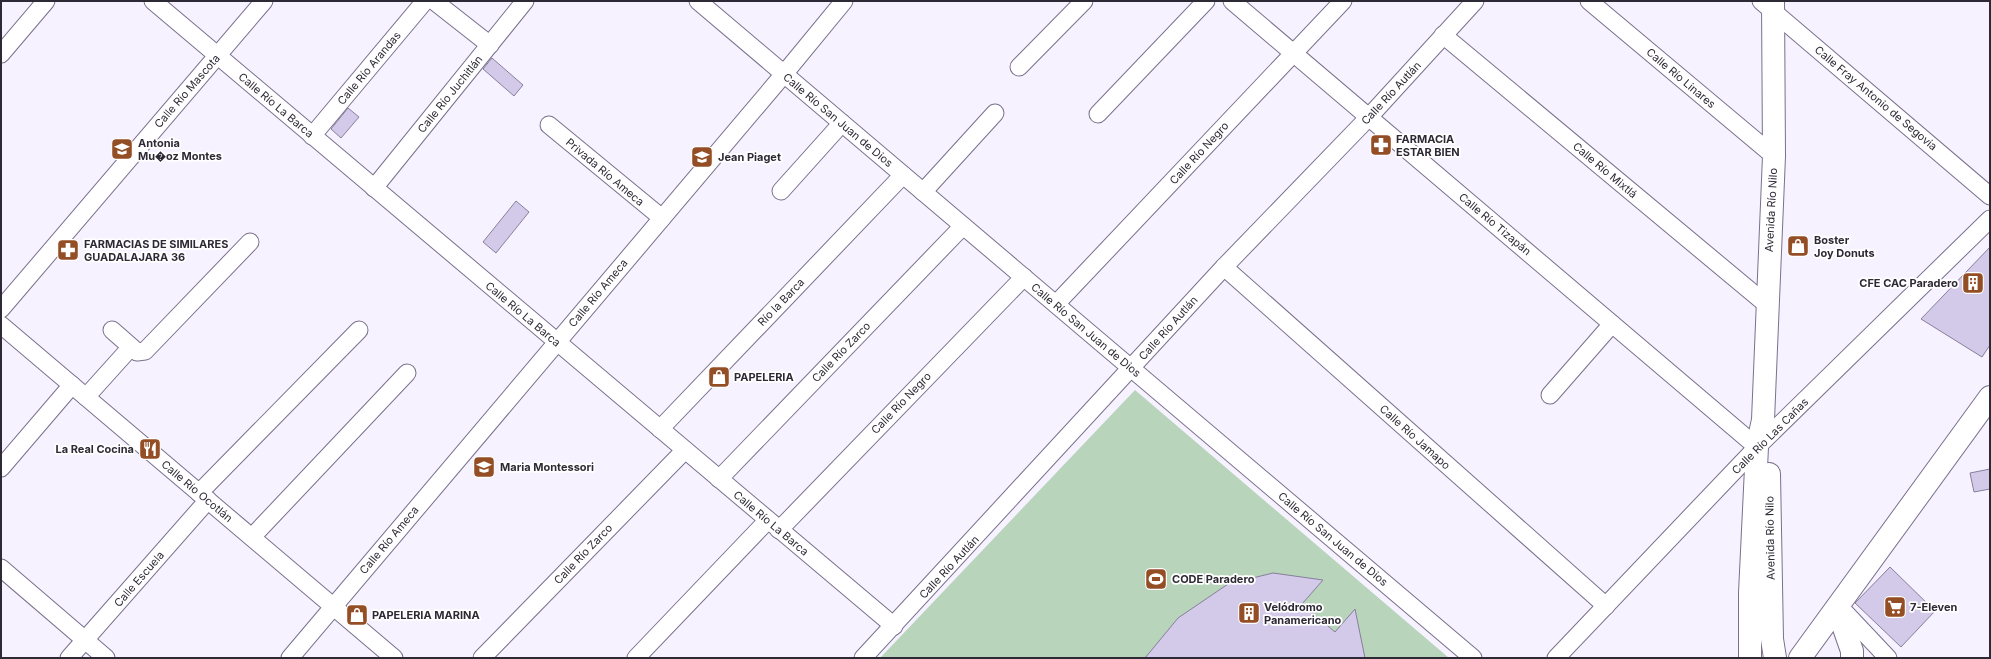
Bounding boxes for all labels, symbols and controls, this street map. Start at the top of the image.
street label: Calle Río Arandas [334,28,404,108]
street label: Calle Fray Antonio de Segovia [1812,43,1940,153]
street label: Calle Río Linares [1643,45,1719,111]
street label: Calle Río Mascota [151,51,223,131]
street label: Calle Río Juchitlán [414,52,486,136]
street label: Calle Río Autlán [1358,58,1424,128]
street label: Calle Río La Barca [236,69,316,141]
street label: Calle Río San Juan de Dios [780,70,896,170]
street label: Calle Río Negro [1166,119,1232,187]
pharmacy icon: FARMACIA ESTAR BIEN [1368,132,1394,158]
place label: FARMACIA ESTAR BIEN [1396,132,1460,159]
street label: Privada Río Ameca [563,135,647,209]
school or university icon: Antonia Mu�oz Montes [109,136,135,162]
place label: Antonia Mu�oz Montes [138,136,222,163]
street label: Calle Río Mixtlá [1570,139,1640,201]
school or university icon: Jean Piaget [689,144,715,170]
place label: Jean Piaget [718,150,781,164]
street label: Avenida Río Nilo [1762,167,1780,252]
street label: Calle Río Tizapán [1456,190,1534,258]
shop icon: Boster Joy Donuts [1785,233,1811,259]
place label: Boster Joy Donuts [1814,233,1875,260]
pharmacy icon: FARMACIAS DE SIMILARES GUADALAJARA 36 [55,237,81,263]
place label: FARMACIAS DE SIMILARES GUADALAJARA 36 [84,237,228,264]
street label: Calle Río Ameca [565,256,631,330]
building icon: CFE CAC Paradero [1960,270,1986,296]
street label: Río la Barca [755,275,807,329]
place label: CFE CAC Paradero [1859,276,1958,290]
street label: Calle Río La Barca [483,278,563,350]
street label: Calle Río San Juan de Dios [1028,280,1144,380]
street label: Calle Río Autlán [1136,293,1200,363]
street label: Calle Río Zarco [809,319,874,385]
shop icon: PAPELERIA [706,364,732,390]
street label: Calle Río Negro [868,369,934,437]
place label: PAPELERIA [734,370,794,384]
street label: Calle Río Las Cañas [1729,395,1811,477]
street label: Calle Río Jamapo [1377,402,1453,473]
restaurant icon: La Real Cocina [137,436,163,462]
place label: La Real Cocina [55,442,134,456]
school or university icon: Maria Montessori [471,454,497,480]
street label: Calle Río Ocotlán [159,457,235,525]
place label: Maria Montessori [500,460,594,474]
street label: Calle Río La Barca [731,487,811,559]
street label: Calle Río San Juan de Dios [1275,489,1391,589]
street label: Avenida Río Nilo [1762,495,1778,580]
street label: Calle Río Ameca [356,503,422,577]
street label: Calle Río Zarco [551,521,616,587]
street label: Calle Río Autlán [916,532,982,602]
street label: Calle Escuela [111,548,167,610]
sports icon: CODE Paradero [1143,566,1169,592]
place label: CODE Paradero [1172,572,1255,586]
supermarket icon: 7-Eleven [1882,594,1908,620]
building icon: Velódromo Panamericano [1236,600,1262,626]
place label: Velódromo Panamericano [1264,600,1342,627]
place label: 7-Eleven [1910,600,1958,614]
shop icon: PAPELERIA MARINA [344,602,370,628]
place label: PAPELERIA MARINA [372,608,480,622]

